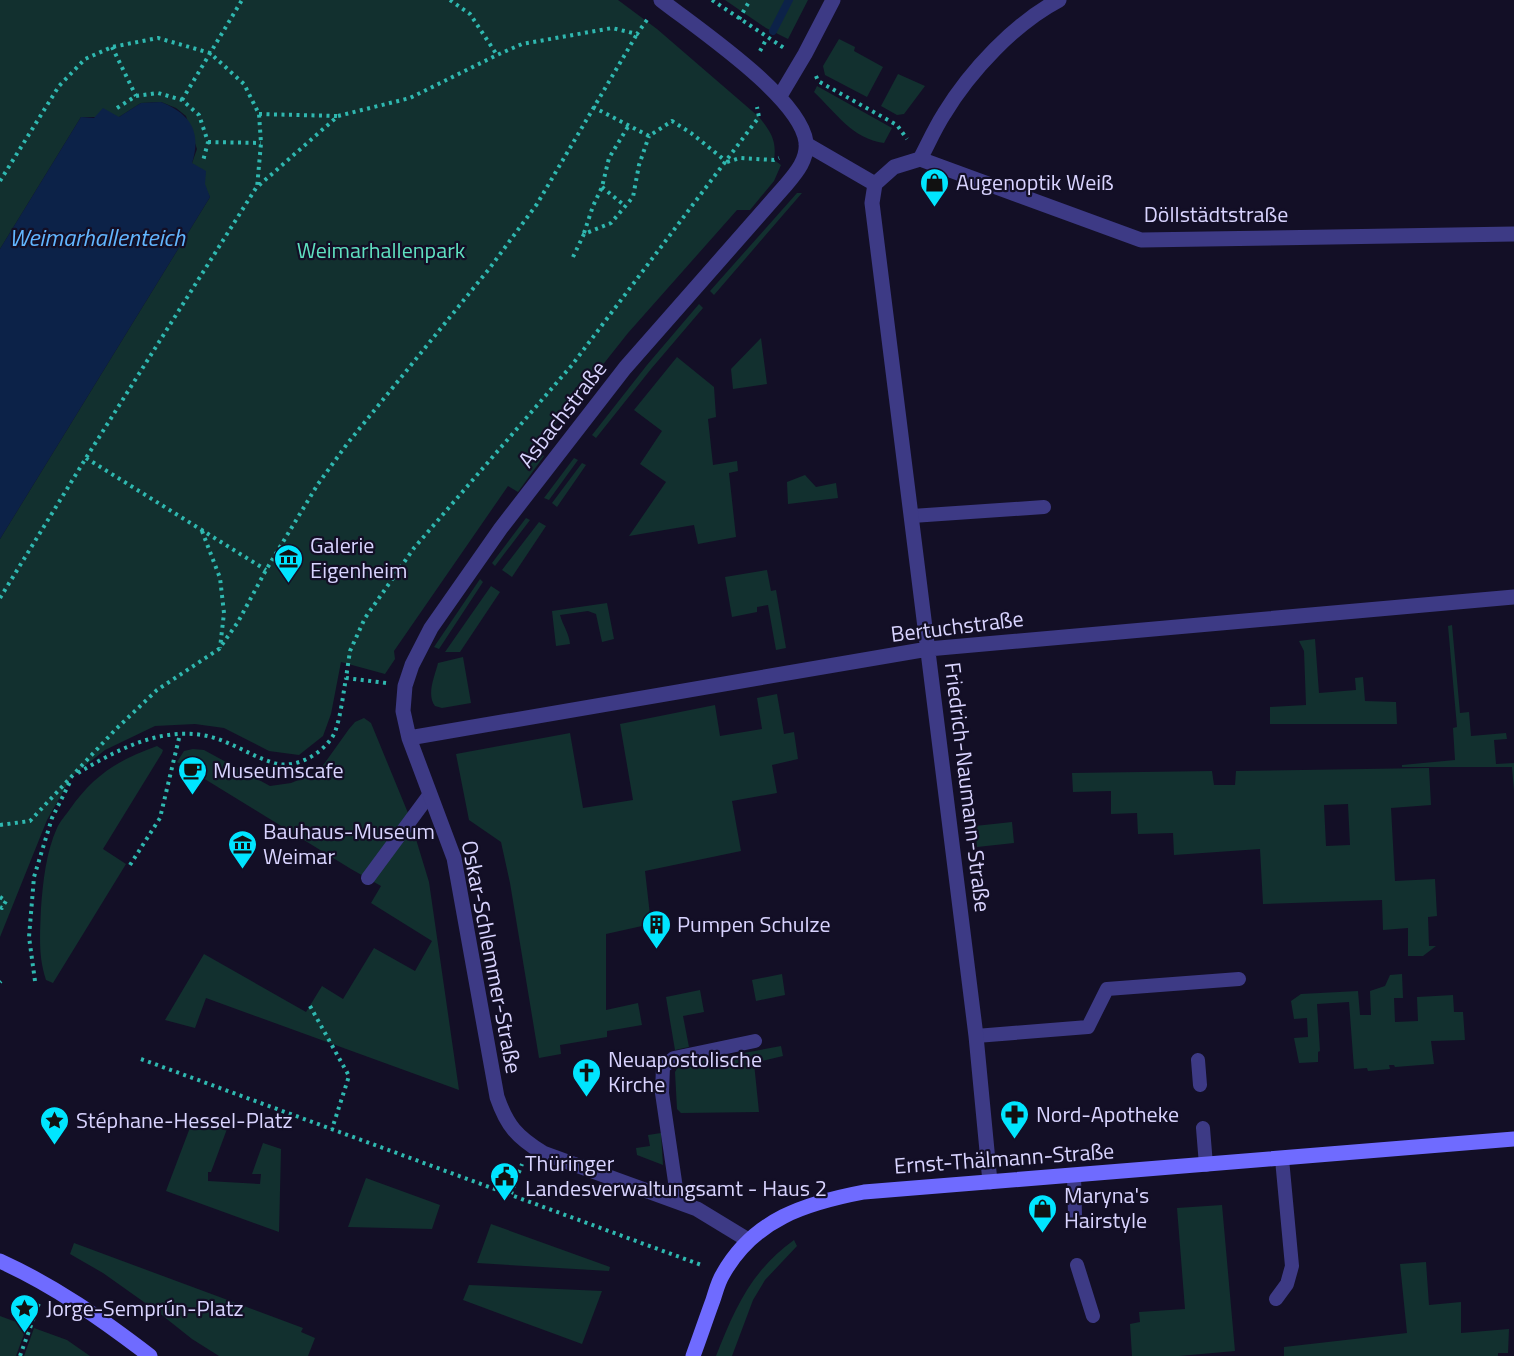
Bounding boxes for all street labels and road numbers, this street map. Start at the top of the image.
street label: Döllstädtstraße [1144,197,1288,231]
street label: Asbachstraße [509,353,615,475]
street label: Bertuchstraße [889,601,1025,651]
street label: Friedrich-Naumann-Straße [936,660,1000,914]
street label: Oskar-Schlemmer-Straße [453,838,531,1076]
street label: Ernst-Thälmann-Straße [893,1133,1115,1183]

